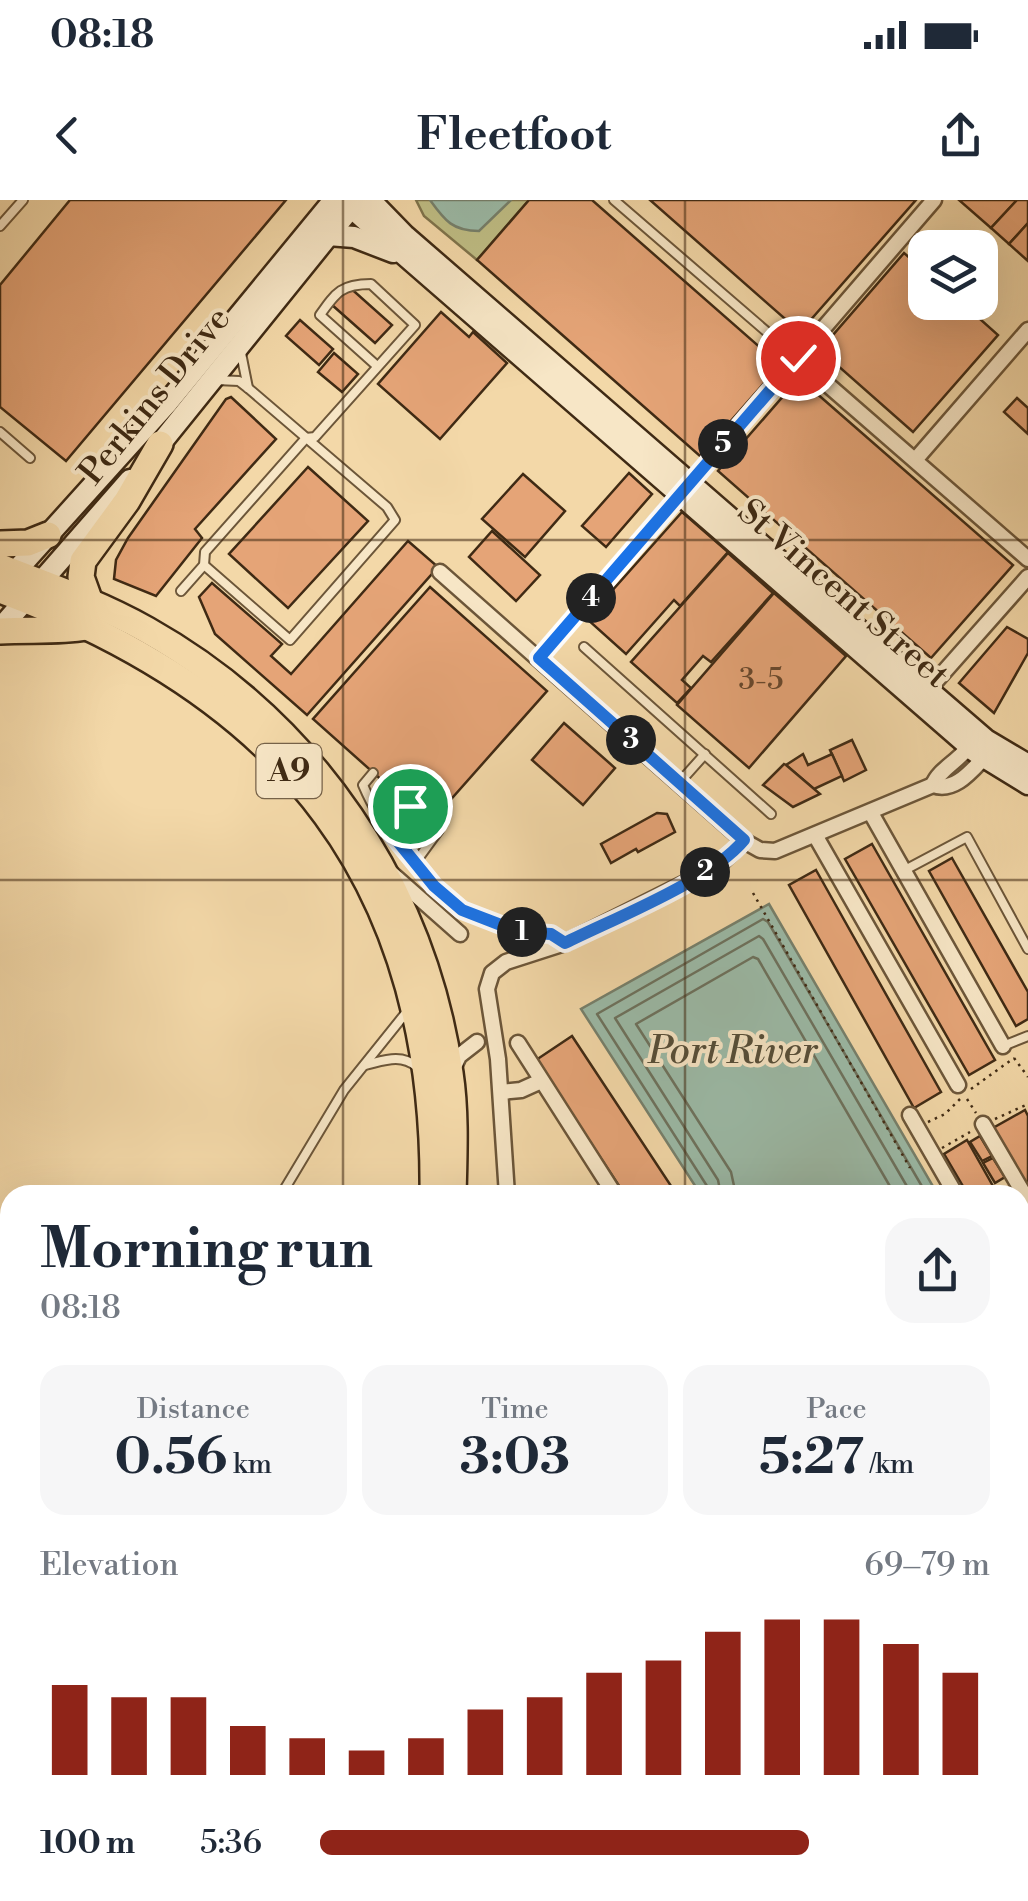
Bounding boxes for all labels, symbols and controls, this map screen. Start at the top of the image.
text: 08:18 [50,12,154,59]
text: Fleetfoot [417,107,611,164]
icon: back [40,108,95,163]
icon: share [933,108,988,163]
map controls [908,230,998,320]
button: layers [908,230,998,320]
street label: Perkins Drive [70,298,240,494]
pin [756,316,841,401]
icon: check [771,331,826,386]
pin: 5 [698,419,748,469]
text: 5 [714,426,732,461]
street label: St Vincent Street [729,491,957,697]
pin: 4 [566,573,616,623]
text: 4 [582,580,600,615]
house number: 3-5 [739,661,783,699]
pin: 3 [606,715,656,765]
text: 3 [623,722,639,757]
road number: A9 [256,744,322,798]
pin [368,764,453,849]
icon: arrive [383,779,438,834]
pin: 2 [680,847,730,897]
text: 2 [696,854,714,889]
pin: 1 [497,907,547,957]
text: 1 [515,914,529,949]
water label: Port River [647,1028,819,1075]
text: Morning run [40,1216,373,1285]
button: share [885,1218,990,1323]
text: 08:18 [40,1288,121,1328]
text: Distance [137,1392,250,1427]
text: Time [481,1392,549,1427]
text: Pace [807,1392,867,1427]
text: 0.56 [115,1427,227,1489]
text: 3:03 [460,1427,570,1489]
text: 5:27 [759,1427,864,1489]
text: km [227,1447,272,1482]
text: /km [864,1447,914,1482]
text: Elevation [40,1545,179,1585]
text: 69–79 m [864,1545,990,1585]
text: 100 m [40,1823,135,1863]
text: 5:36 [200,1823,262,1863]

